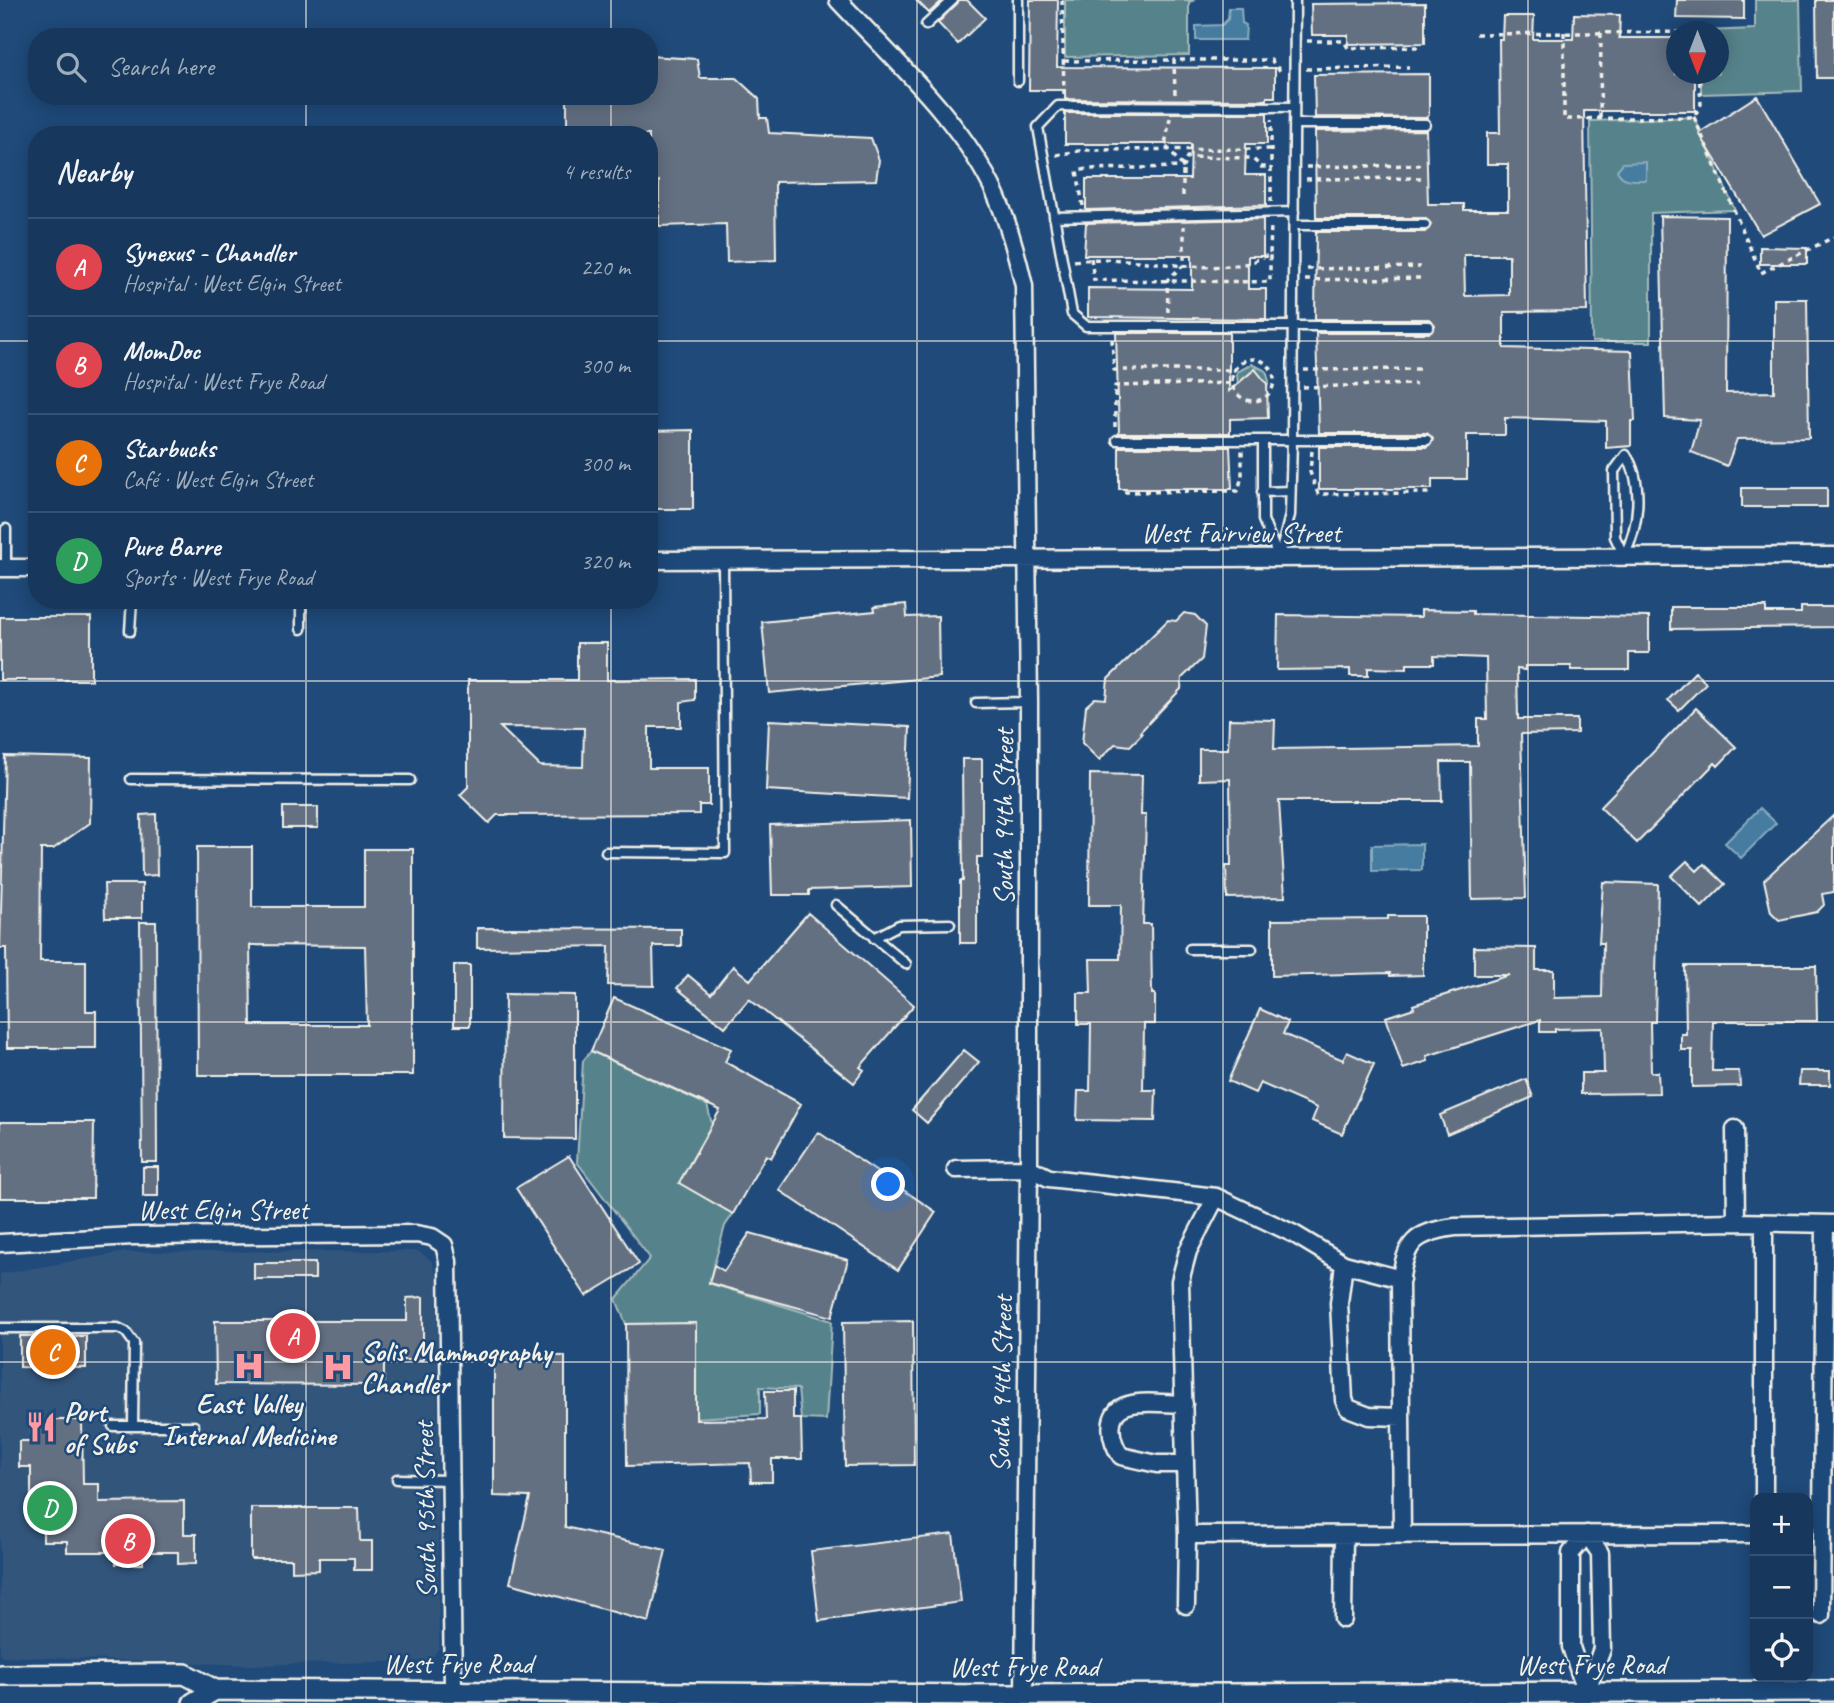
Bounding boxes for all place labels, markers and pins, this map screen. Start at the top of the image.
pin: A [270,1310,316,1362]
pin: C [30,1326,76,1378]
place label: Solis Mammography Chandler [361,1334,555,1401]
hospital icon: East Valley Internal Medicine [232,1349,266,1383]
hospital icon: Solis Mammography Chandler [321,1350,355,1384]
place label: East Valley Internal Medicine [162,1386,338,1453]
place label: Port of Subs [64,1394,139,1461]
restaurant icon: Port of Subs [24,1410,58,1444]
pin: D [27,1482,73,1534]
pin: B [105,1515,151,1567]

